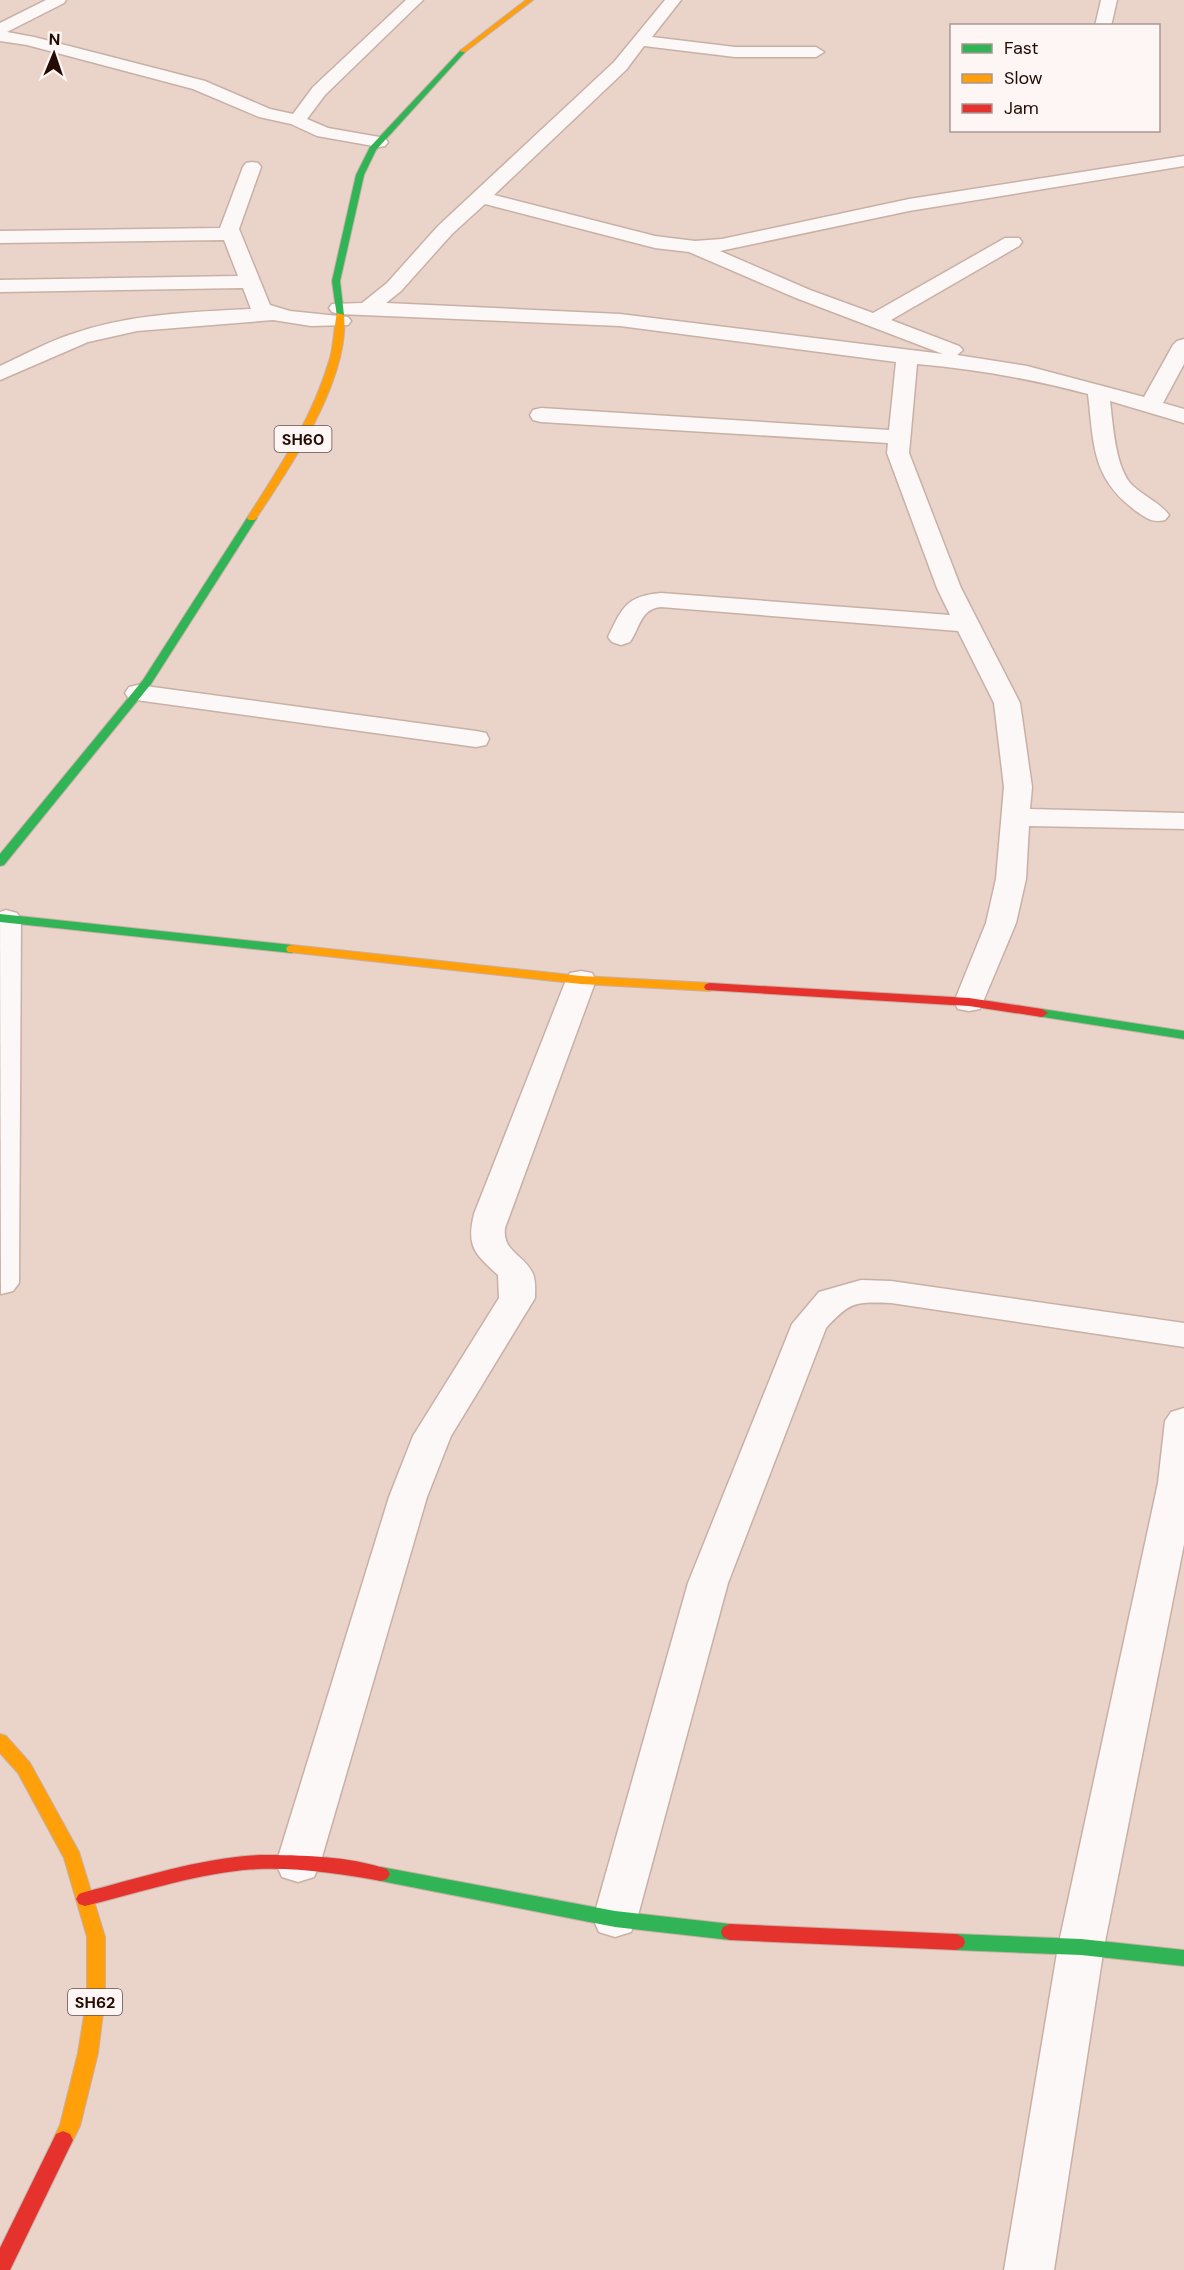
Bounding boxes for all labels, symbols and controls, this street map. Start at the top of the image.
north arrow [24,24,84,84]
legend [950,24,1160,132]
text: N [48,29,61,50]
text: Fast [1004,36,1039,60]
text: Slow [1004,66,1043,90]
text: Jam [1004,96,1039,120]
road number: SH60 [274,426,332,452]
road number: SH62 [68,1989,122,2015]

